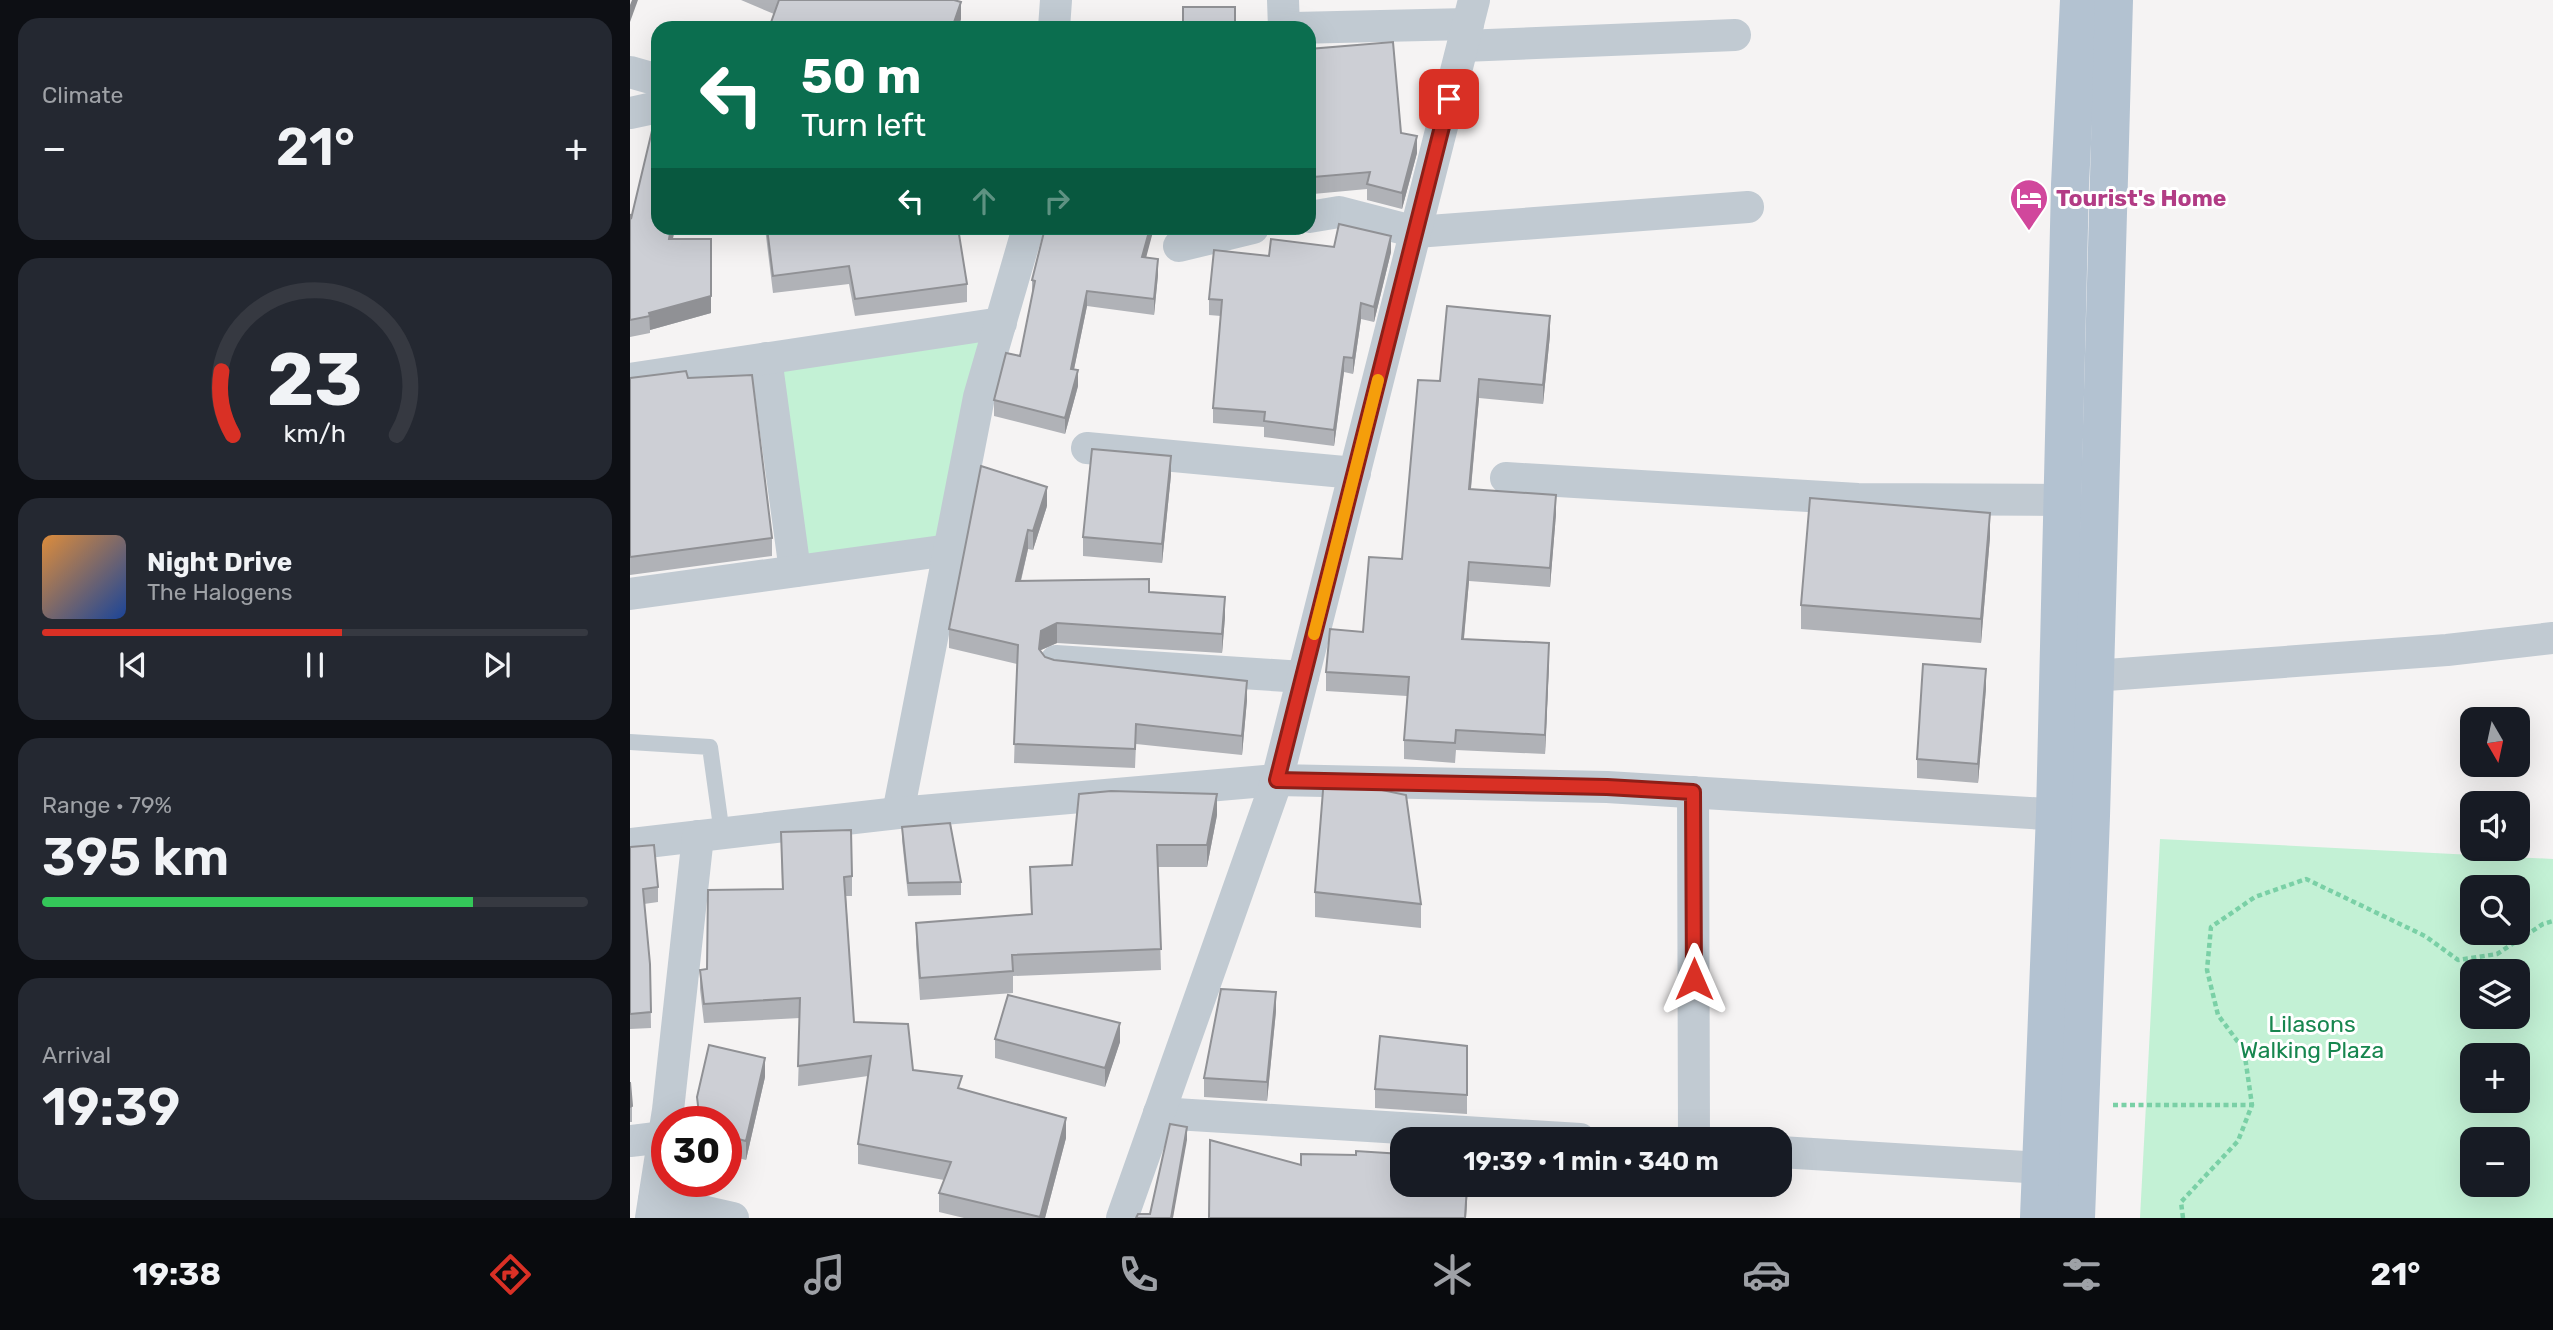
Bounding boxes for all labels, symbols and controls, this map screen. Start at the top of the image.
text: 50 m [801,47,921,105]
icon: left [686,49,777,140]
pin [1419,69,1479,129]
icon: arrive [1430,80,1468,118]
text: Climate [42,81,123,109]
text: Turn left [801,106,926,144]
text: 21° [276,116,355,178]
text: − [42,125,67,171]
text: + [564,125,588,171]
hotel icon: Tourist's Home [2008,177,2050,232]
icon: left [892,182,930,220]
icon: ahead [965,182,1003,220]
icon: right [1038,182,1076,220]
place label: Tourist's Home [2056,184,2226,212]
text: 23 [267,337,363,423]
text: km/h [284,419,346,448]
text: Night Drive [147,547,292,578]
text: The Halogens [147,578,293,606]
icon: previous [114,646,152,684]
icon: pause [296,646,334,684]
icon: next [478,646,516,684]
north arrow [2460,707,2530,777]
map controls [2460,707,2530,1197]
text: Range · 79% [42,791,172,819]
button: sound [2460,791,2530,861]
text: 395 km [42,826,229,888]
button: search [2460,875,2530,945]
position arrow [1657,942,1731,1016]
button: layers [2460,959,2530,1029]
park label: Lilasons Walking Plaza [2240,1010,2384,1064]
text: Arrival [42,1041,111,1069]
button: + [2460,1043,2530,1113]
text: 19:39 [42,1076,181,1138]
speed limit sign: 30 [651,1106,742,1197]
button: − [2460,1127,2530,1197]
text: 19:39 · 1 min · 340 m [1463,1146,1719,1177]
icon: directions [486,1250,535,1299]
icon: music [800,1250,849,1299]
icon: phone [1114,1250,1163,1299]
icon: climate [1428,1250,1477,1299]
icon: car [1742,1250,1791,1299]
icon: filters [2057,1250,2106,1299]
text: 19:38 [133,1255,221,1293]
text: 21° [2371,1255,2420,1293]

